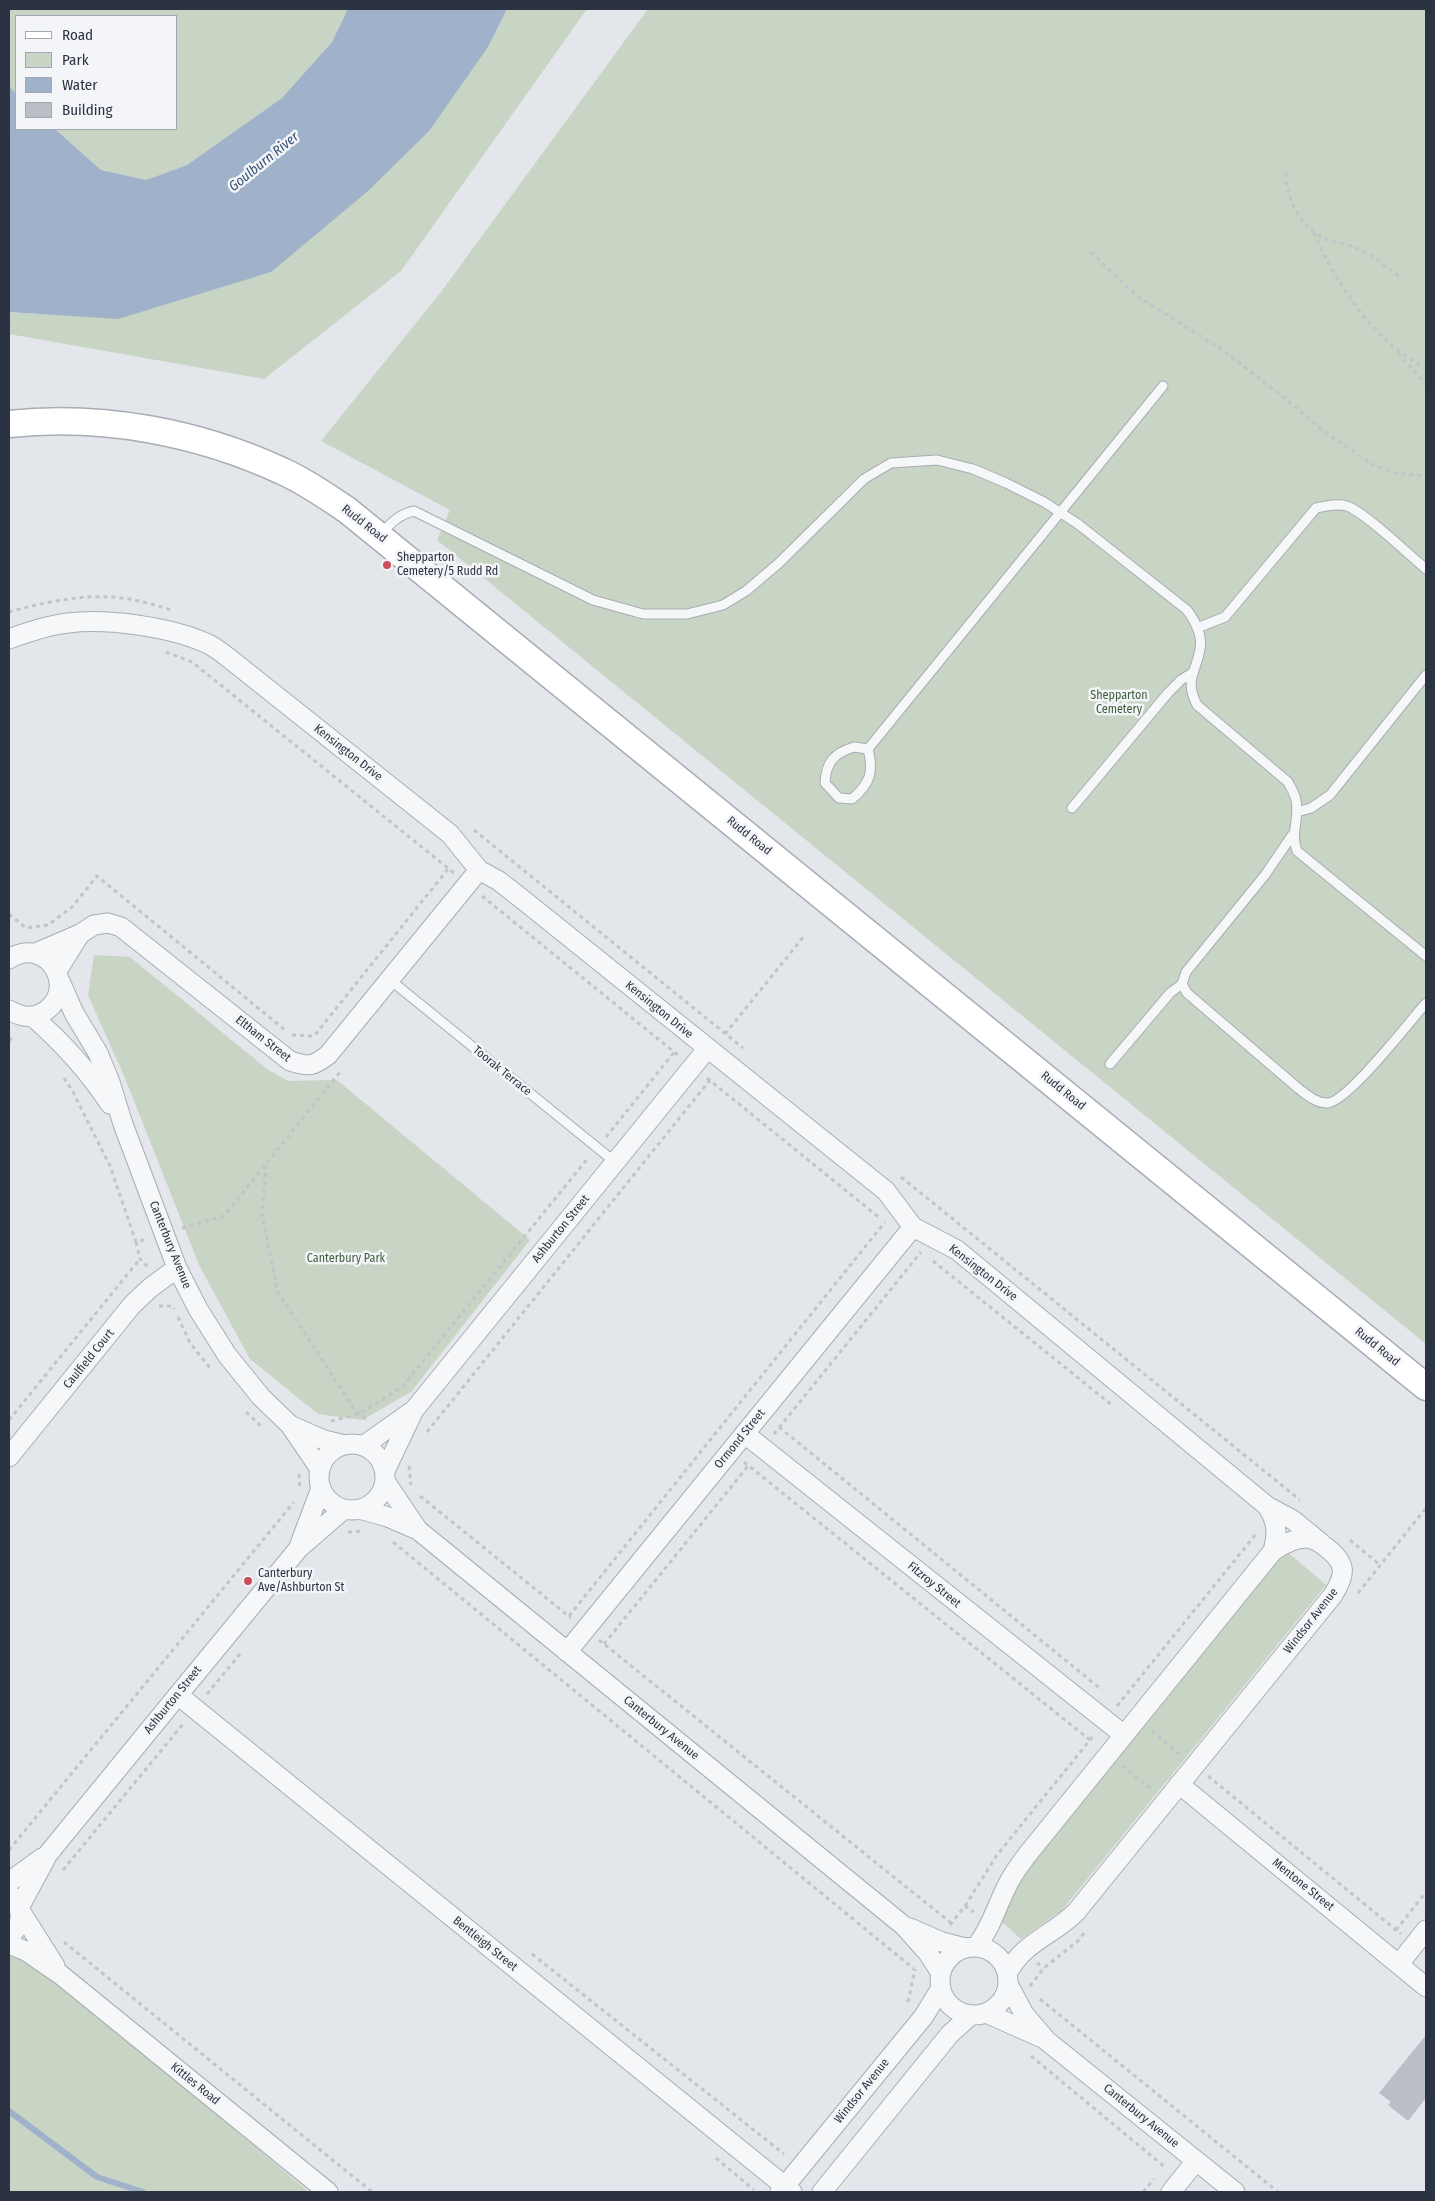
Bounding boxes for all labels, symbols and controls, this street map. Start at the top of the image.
legend [15,15,178,130]
text: Road [62,26,93,44]
text: Park [62,51,89,69]
text: Water [62,76,97,94]
text: Building [62,101,113,119]
water label: Goulburn River [226,129,302,195]
street label: Rudd Road [339,502,389,546]
place label: Shepparton Cemetery/5 Rudd Rd [397,551,498,579]
marker: Shepparton Cemetery/5 Rudd Rd [381,559,393,571]
park label: Shepparton Cemetery [1090,689,1148,717]
street label: Kensington Drive [311,722,385,784]
street label: Rudd Road [724,814,774,858]
street label: Kensington Drive [622,978,696,1042]
street label: Eltham Street [232,1013,294,1065]
street label: Toorak Terrace [470,1043,534,1099]
street label: Rudd Road [1038,1069,1088,1113]
street label: Ashburton Street [529,1192,593,1266]
street label: Canterbury Avenue [146,1199,194,1291]
street label: Kensington Drive [946,1242,1020,1304]
park label: Canterbury Park [307,1252,385,1266]
street label: Rudd Road [1352,1325,1402,1369]
street label: Caulfield Court [61,1326,117,1392]
street label: Ormond Street [712,1406,768,1472]
street label: Fitzroy Street [904,1559,964,1611]
place label: Canterbury Ave/Ashburton St [258,1567,344,1595]
marker: Canterbury Ave/Ashburton St [242,1575,254,1587]
street label: Windsor Avenue [1281,1585,1341,1657]
street label: Ashburton Street [141,1663,205,1737]
street label: Canterbury Avenue [620,1693,702,1763]
street label: Mentone Street [1269,1856,1337,1914]
street label: Bentleigh Street [450,1914,520,1974]
street label: Windsor Avenue [831,2056,893,2126]
street label: Kittles Road [168,2060,222,2108]
street label: Canterbury Avenue [1100,2081,1182,2151]

